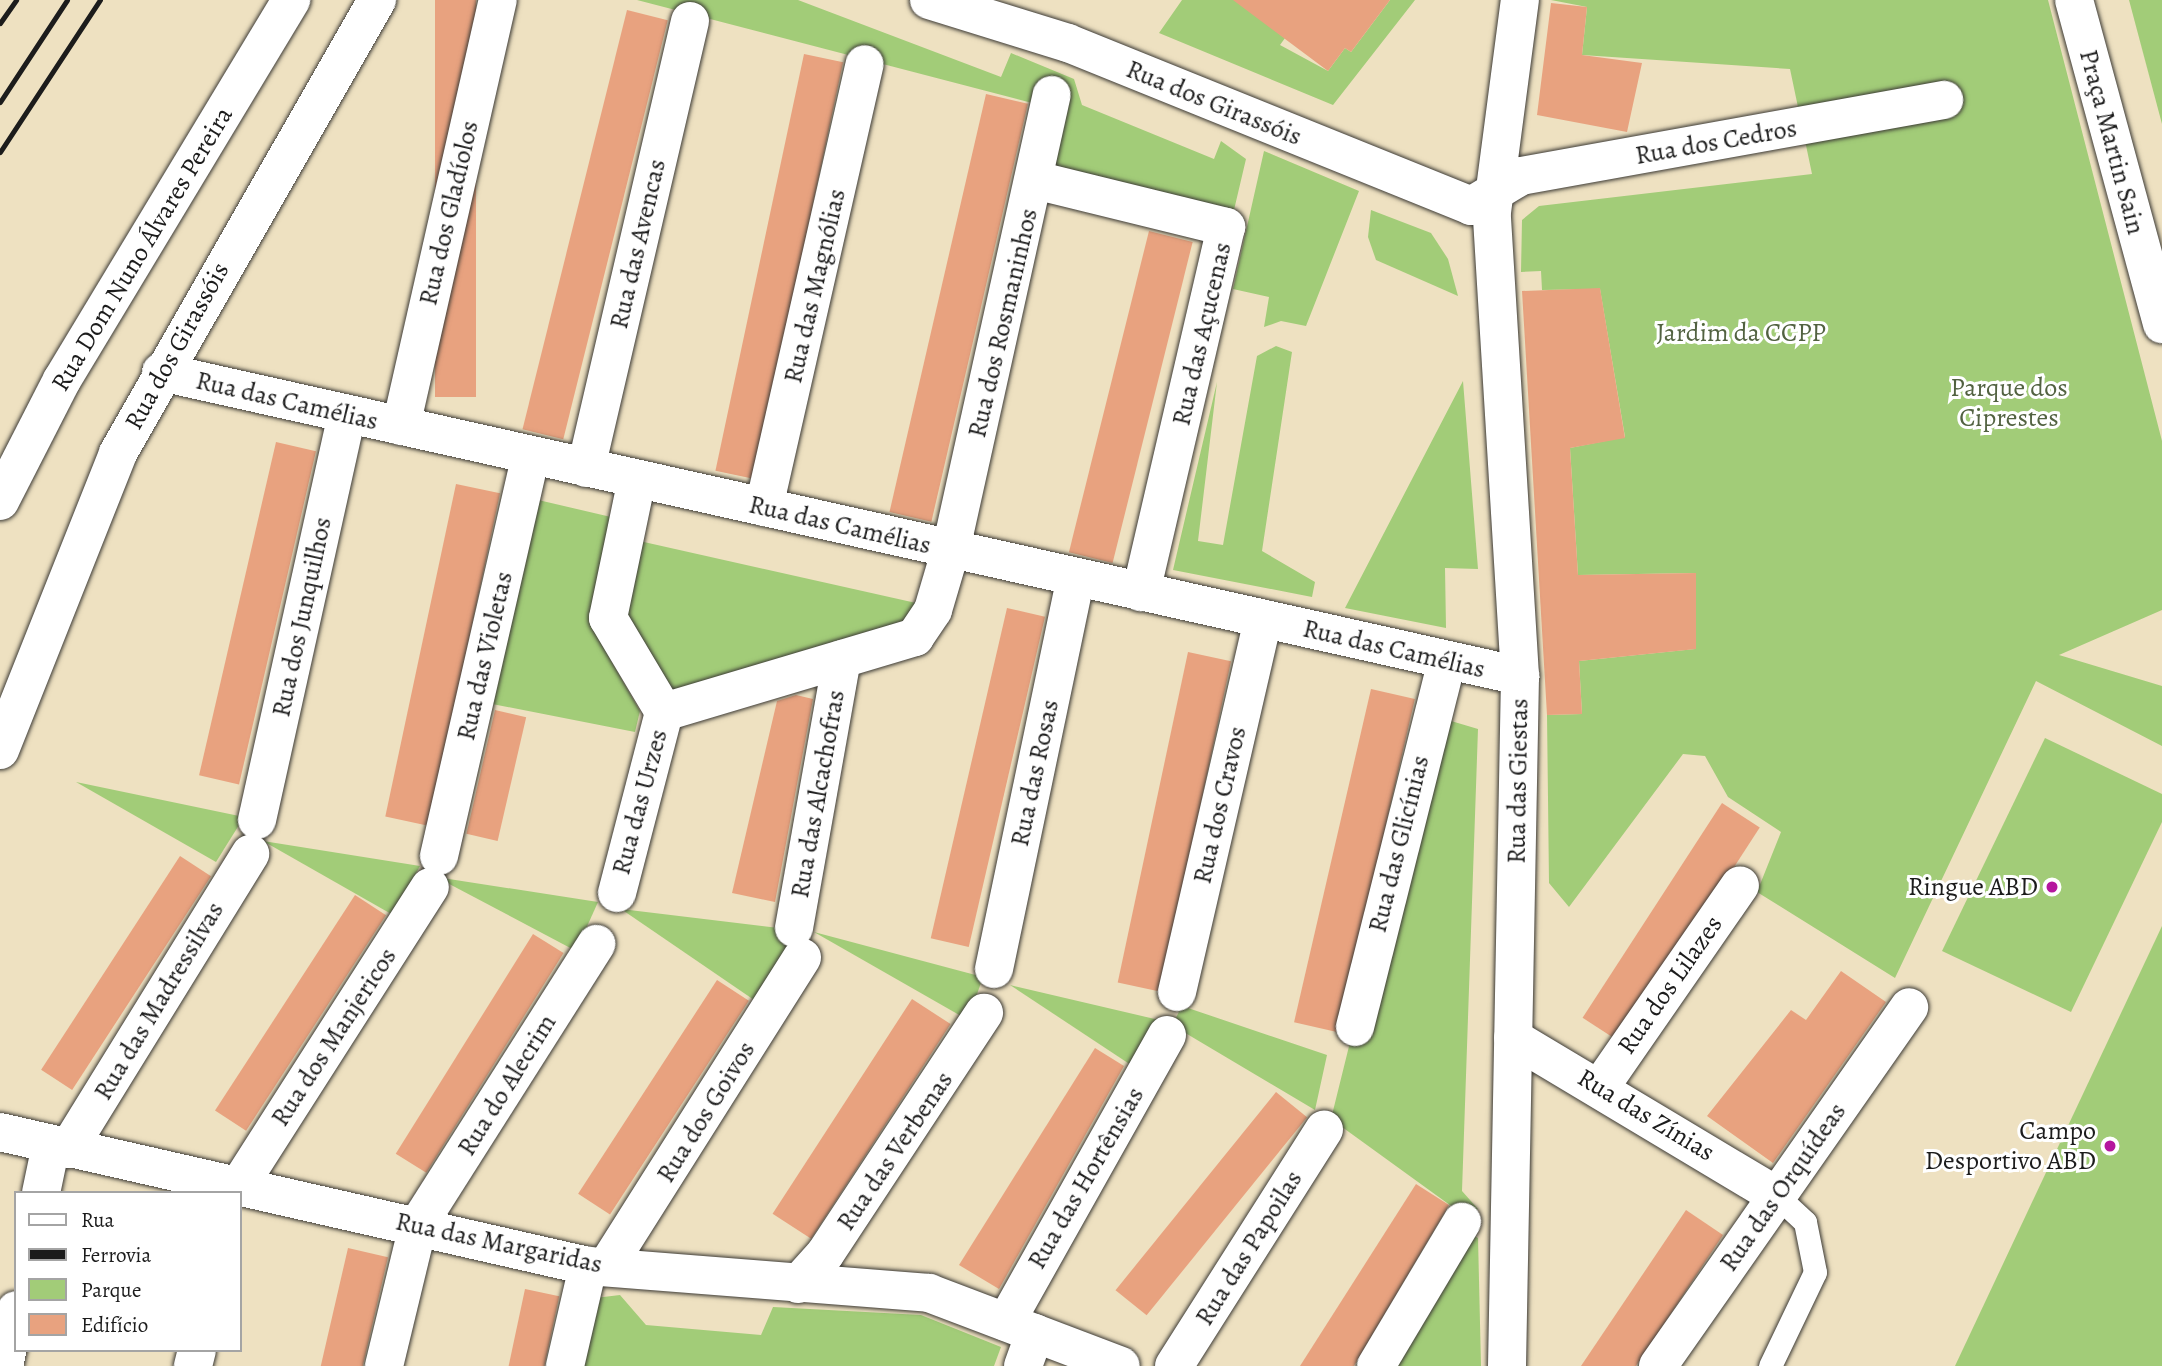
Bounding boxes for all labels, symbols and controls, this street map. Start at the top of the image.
street label: Praça Martin Sain [2072,46,2152,238]
street label: Rua dos Girassóis [1122,54,1306,152]
street label: Rua Dom Nuno Álvares Pereira [45,101,239,397]
street label: Rua dos Cedros [1633,112,1799,172]
street label: Rua dos Gladíolos [413,118,485,308]
street label: Rua das Avencas [603,156,673,332]
street label: Rua das Magnólias [777,186,853,386]
street label: Rua dos Rosmaninhos [961,205,1045,441]
street label: Rua das Açucenas [1166,239,1238,429]
street label: Rua dos Girassóis [118,257,236,435]
park label: Jardim da CCPP [1656,317,1826,349]
street label: Rua das Camélias [193,365,381,437]
park label: Parque dos Ciprestes [1950,372,2068,434]
street label: Rua das Camélias [746,489,934,561]
street label: Rua dos Junquilhos [266,514,338,720]
street label: Rua das Violetas [450,569,520,743]
street label: Rua das Camélias [1300,613,1488,685]
street label: Rua das Alcachofras [784,688,852,900]
street label: Rua das Rosas [1004,697,1066,849]
street label: Rua das Giestas [1501,698,1535,864]
street label: Rua dos Cravos [1187,723,1253,887]
street label: Rua das Urzes [606,726,674,878]
street label: Rua das Glicínias [1362,752,1436,936]
place label: Ringue ABD [1908,871,2038,903]
marker: Ringue ABD [2044,879,2060,895]
street label: Rua das Madressilvas [88,896,230,1106]
street label: Rua dos Lilazes [1611,910,1729,1060]
street label: Rua dos Manjericos [265,942,403,1132]
street label: Rua do Alecrim [451,1008,563,1162]
street label: Rua dos Goivos [650,1036,762,1188]
street label: Rua das Zínias [1572,1062,1720,1168]
street label: Rua das Verbenas [830,1065,960,1237]
street label: Rua das Hortênsias [1021,1081,1151,1275]
street label: Rua das Orquídeas [1713,1097,1853,1277]
place label: Campo Desportivo ABD [1925,1115,2096,1176]
marker: Campo Desportivo ABD [2102,1138,2118,1154]
street label: Rua das Papoilas [1189,1165,1309,1331]
legend [14,1191,242,1352]
text: Rua [81,1206,114,1234]
street label: Rua das Margaridas [393,1206,605,1280]
text: Ferrovia [81,1241,151,1269]
text: Parque [81,1276,141,1304]
text: Edifício [81,1311,148,1339]

